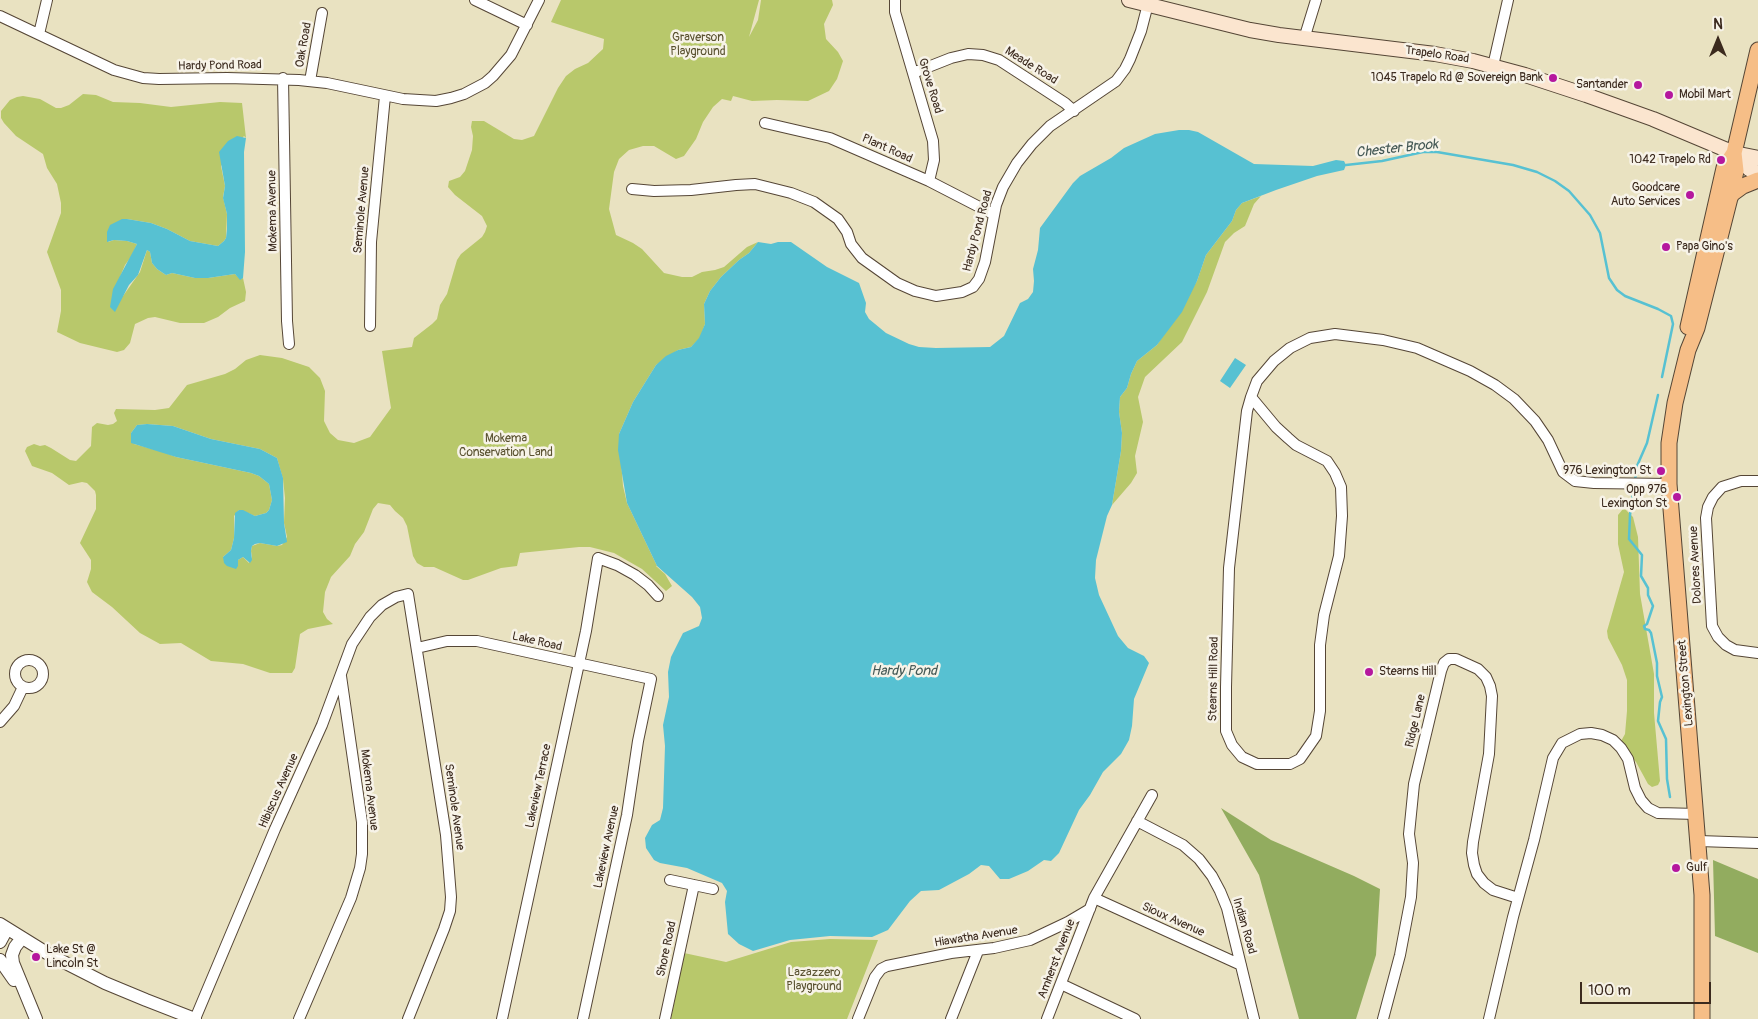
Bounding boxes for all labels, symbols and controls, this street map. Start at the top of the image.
north arrow [1693,15,1743,65]
text: N [1713,16,1723,33]
street label: Oak Road [293,21,315,69]
park label: Graverson Playground [670,31,726,59]
street label: Trapelo Road [1404,43,1470,67]
street label: Meade Road [1002,44,1060,88]
street label: Grove Road [915,57,945,115]
street label: Hardy Pond Road [178,58,262,74]
place label: 1045 Trapelo Rd @ Sovereign Bank [1371,71,1543,85]
marker: 1045 Trapelo Rd @ Sovereign Bank [1547,72,1559,84]
place label: Santander [1576,78,1628,92]
marker: Santander [1632,79,1644,91]
place label: Mobil Mart [1679,88,1731,102]
marker: Mobil Mart [1663,89,1675,101]
street label: Plant Road [860,132,914,166]
water label: Chester Brook [1355,136,1439,162]
place label: 1042 Trapelo Rd [1629,153,1711,167]
marker: 1042 Trapelo Rd [1715,154,1727,166]
street label: Seminole Avenue [351,166,373,254]
street label: Mokema Avenue [265,170,281,252]
place label: Goodcare Auto Services [1611,181,1680,209]
street label: Hardy Pond Road [960,189,996,273]
marker: Goodcare Auto Services [1684,189,1696,201]
place label: Papa Gino's [1676,240,1733,254]
marker: Papa Gino's [1660,241,1672,253]
park label: Mokema Conservation Land [459,432,553,460]
place label: 976 Lexington St [1563,464,1651,478]
marker: 976 Lexington St [1655,465,1667,477]
place label: Opp 976 Lexington St [1601,483,1667,511]
marker: Opp 976 Lexington St [1671,491,1683,503]
street label: Dolores Avenue [1687,526,1705,604]
street label: Lake Road [511,629,563,655]
street label: Stearns Hill Road [1206,636,1222,722]
street label: Lexington Street [1675,639,1697,727]
water label: Hardy Pond [871,663,937,679]
place label: Stearns Hill [1379,665,1437,679]
marker: Stearns Hill [1363,666,1375,678]
street label: Ridge Lane [1403,693,1429,749]
street label: Lakeview Terrace [523,743,555,829]
street label: Mokema Avenue [357,749,381,831]
street label: Hibiscus Avenue [256,751,302,831]
street label: Seminole Avenue [441,763,467,851]
street label: Lakeview Avenue [591,804,623,890]
place label: Gulf [1686,861,1708,875]
marker: Gulf [1670,862,1682,874]
street label: Indian Road [1229,896,1259,956]
street label: Sioux Avenue [1139,900,1207,940]
street label: Amherst Avenue [1035,917,1079,1001]
street label: Shore Road [654,920,680,978]
street label: Hiawatha Avenue [933,923,1019,951]
place label: Lake St @ Lincoln St [46,943,98,971]
marker: Lake St @ Lincoln St [30,951,42,963]
park label: Lazazzero Playground [786,966,842,994]
scale bar [1583,972,1714,1004]
text: 100 m [1588,981,1631,1000]

